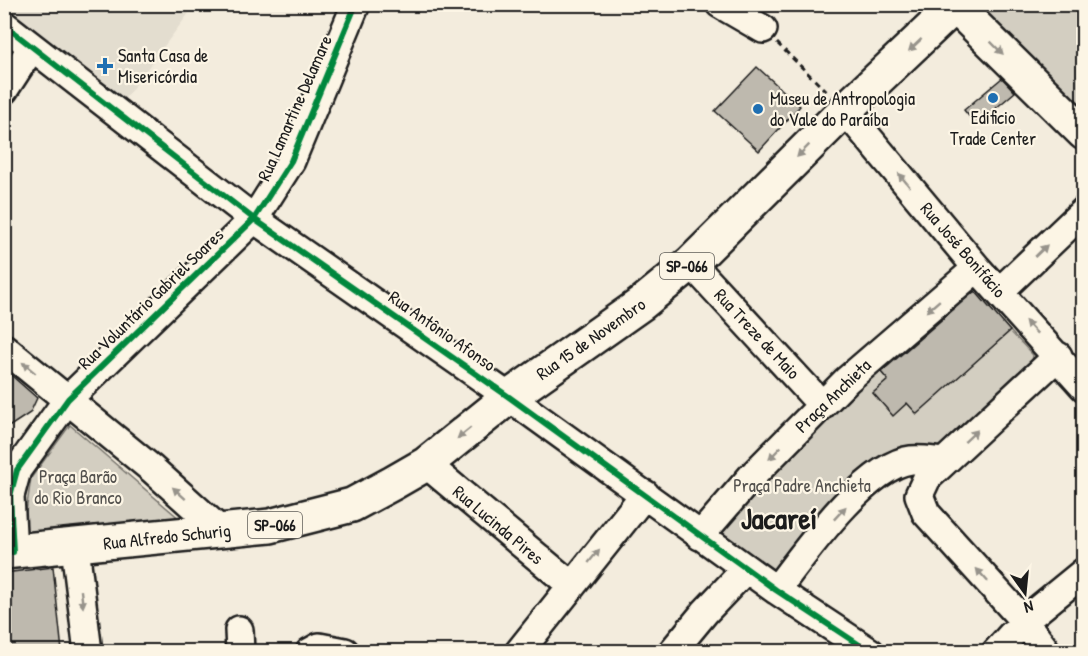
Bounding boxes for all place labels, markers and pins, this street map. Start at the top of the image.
place label: Santa Casa de Misericórdia [118,43,208,89]
marker: Santa Casa de Misericórdia [96,57,114,75]
place label: Museu de Antropologia do Vale do Paraíba [770,86,915,132]
marker: Edificio Trade Center [986,91,1000,105]
marker: Museu de Antropologia do Vale do Paraíba [751,102,765,116]
place label: Edificio Trade Center [950,105,1036,151]

